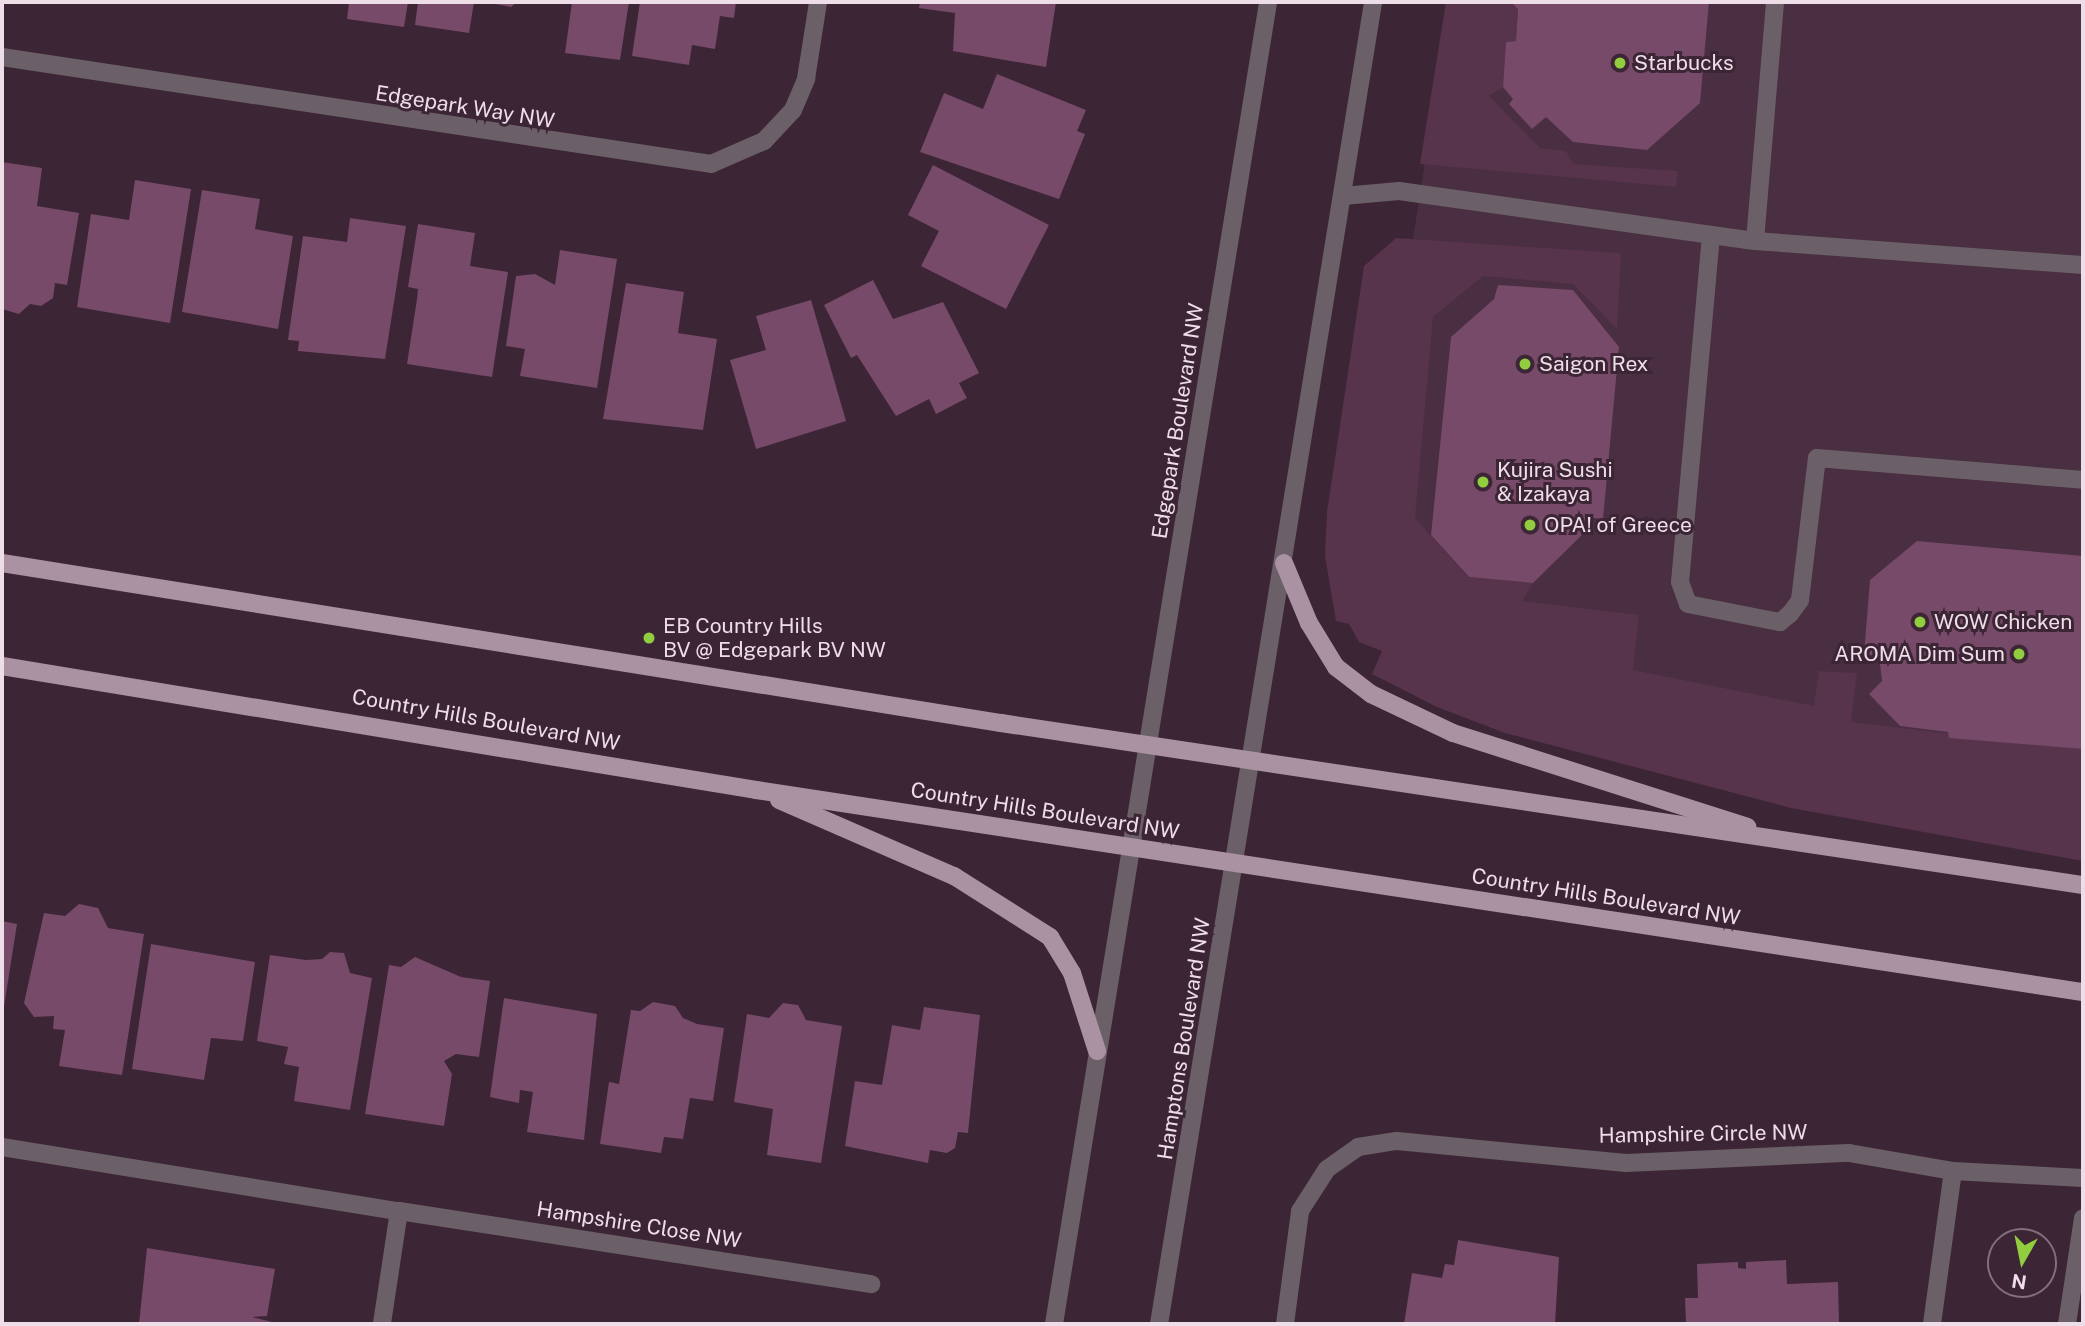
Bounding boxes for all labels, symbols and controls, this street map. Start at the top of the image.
place label: Starbucks [1634,50,1734,76]
marker: Starbucks [1612,55,1628,71]
street label: Edgepark Way NW [373,80,557,134]
street label: Edgepark Boulevard NW [1147,301,1209,541]
place label: Saigon Rex [1539,351,1648,377]
marker: Saigon Rex [1517,356,1533,372]
place label: Kujira Sushi & Izakaya [1497,457,1613,507]
marker: Kujira Sushi & Izakaya [1475,474,1491,490]
place label: OPA! of Greece [1544,512,1692,538]
marker: OPA! of Greece [1522,517,1538,533]
place label: WOW Chicken [1934,609,2072,635]
place label: EB Country Hills BV @ Edgepark BV NW [663,613,886,663]
marker: WOW Chicken [1912,614,1928,630]
marker: EB Country Hills BV @ Edgepark BV NW [641,630,657,646]
place label: AROMA Dim Sum [1834,641,2005,667]
marker: AROMA Dim Sum [2011,646,2027,662]
street label: Country Hills Boulevard NW [350,684,622,756]
street label: Country Hills Boulevard NW [909,777,1181,845]
street label: Country Hills Boulevard NW [1470,863,1742,931]
street label: Hamptons Boulevard NW [1152,916,1216,1162]
street label: Hampshire Circle NW [1598,1120,1808,1148]
street label: Hampshire Close NW [535,1196,743,1254]
north arrow [1987,1228,2057,1298]
text: N [2010,1270,2028,1294]

